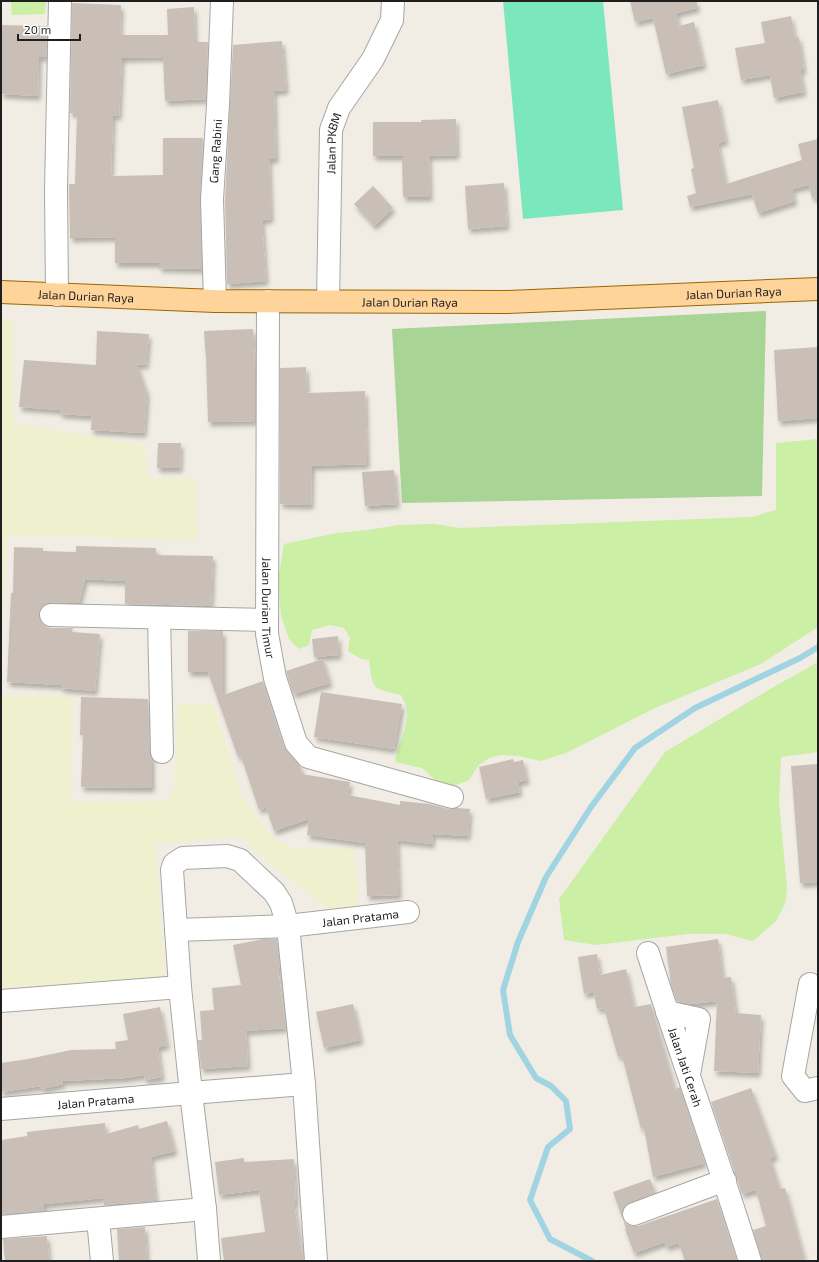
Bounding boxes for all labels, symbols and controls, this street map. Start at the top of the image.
scale bar [18,16,80,42]
text: 20 m [24,22,51,36]
street label: Jalan PKBM [323,110,344,174]
street label: Gang Rabini [206,119,224,184]
street label: Jalan Durian Raya [685,284,782,302]
street label: Jalan Durian Raya [38,287,134,305]
street label: Jalan Durian Raya [362,295,458,309]
street label: Jalan Durian Timur [260,557,278,660]
street label: Jalan Pratama [321,906,400,929]
street label: Jalan Jati Cerah [666,1025,706,1108]
street label: Jalan Pratama [57,1091,135,1111]

